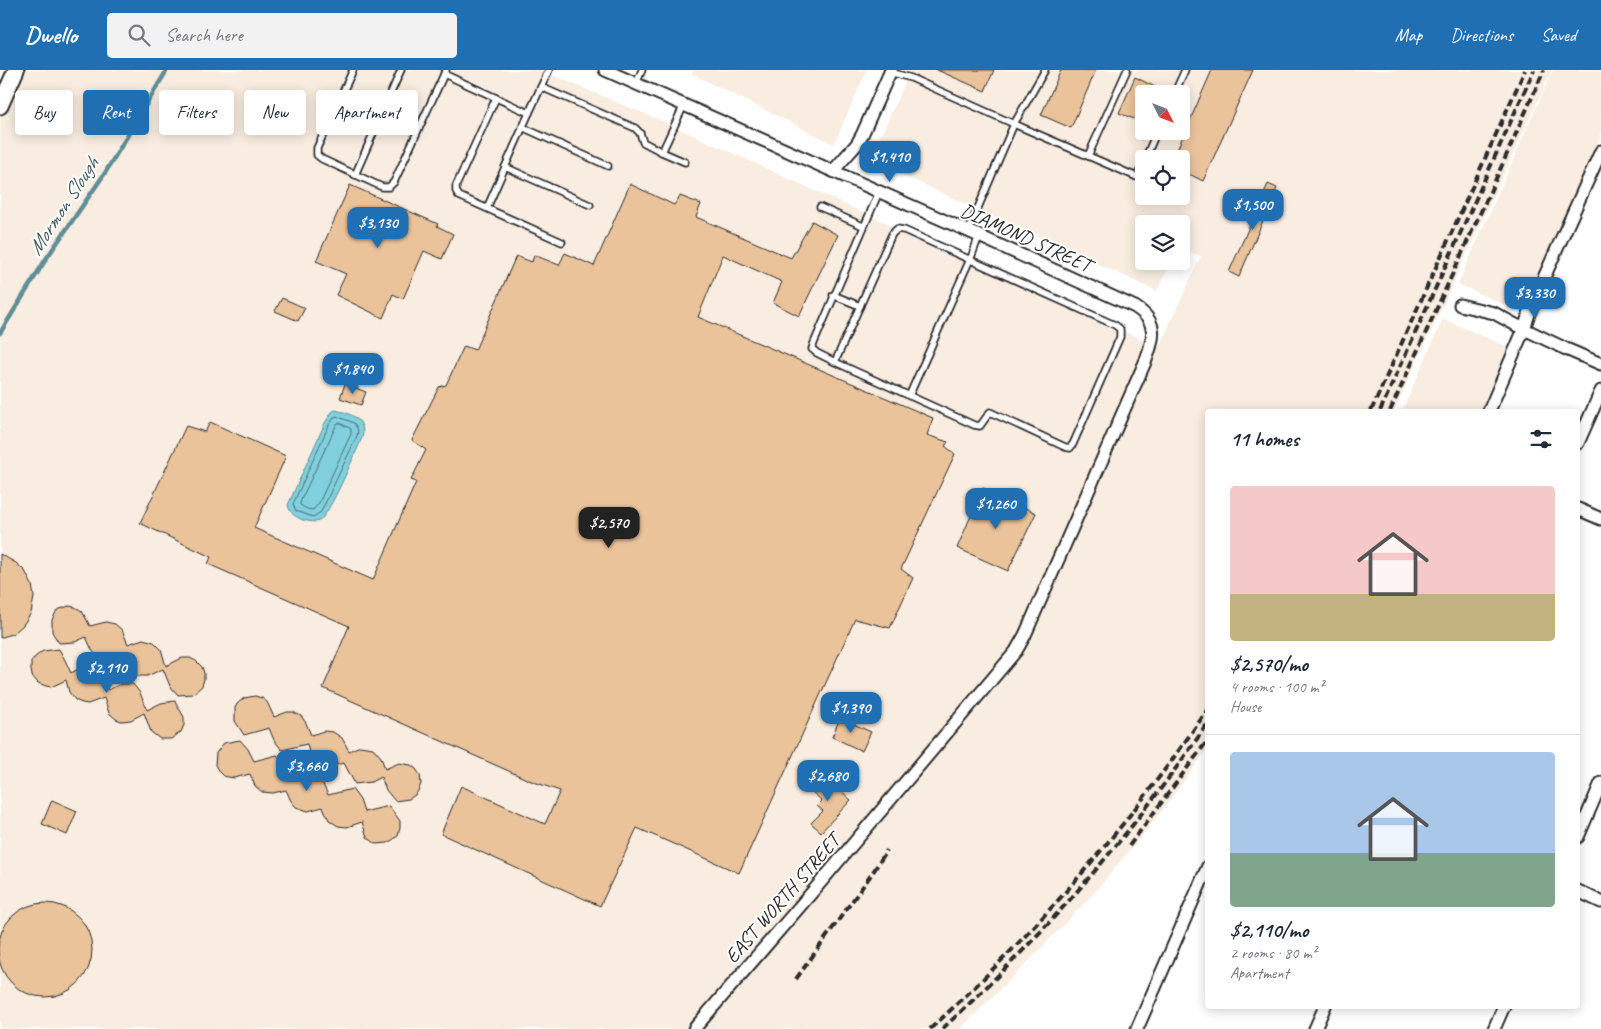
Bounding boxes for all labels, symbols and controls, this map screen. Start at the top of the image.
search box [107,13,457,58]
text: Dwello [25,20,77,50]
icon: search [125,21,153,49]
text: Search here [165,23,243,47]
text: Map [1395,24,1422,46]
text: Directions [1450,24,1513,46]
text: Saved [1541,24,1576,46]
north arrow [1135,85,1190,140]
map controls [1135,85,1190,270]
chip: Buy [15,90,73,135]
chip: Rent [83,90,149,135]
chip: Filters [159,90,234,135]
chip: New [244,90,306,135]
chip: Apartment [316,90,418,135]
pin: $1,410 [849,140,931,183]
text: $1,410 [870,147,910,167]
button: locate [1135,150,1190,205]
water label: Mormon Slough [22,151,105,260]
pin: $1,500 [1212,189,1294,231]
text: $1,500 [1234,195,1272,215]
street label: DIAMOND STREET [957,198,1099,279]
pin: $3,130 [337,206,419,249]
text: $3,130 [358,213,398,233]
button: layers [1135,215,1190,270]
pin: $3,330 [1494,276,1576,319]
text: $3,330 [1515,283,1555,303]
pin: $1,840 [312,352,394,395]
text: $1,840 [333,359,373,379]
icon: filters [1527,425,1555,453]
text: 11 homes [1230,426,1299,452]
pin: $1,260 [955,488,1037,530]
text: $1,260 [976,494,1016,514]
pin: $2,570 [568,506,650,549]
text: $2,570 [590,513,628,533]
icon: home [1348,519,1438,609]
text: $2,570/mo [1230,651,1308,677]
pin: $2,110 [66,652,148,694]
text: $2,110 [87,658,127,678]
text: 4 rooms · 100 m² [1230,677,1324,697]
pin: $1,390 [810,692,892,734]
text: House [1230,697,1261,717]
text: $1,390 [832,698,870,718]
pin: $3,660 [266,750,348,792]
text: $3,660 [287,756,327,776]
pin: $2,680 [787,760,869,802]
text: $2,680 [808,766,848,786]
icon: home [1348,784,1438,874]
street label: EAST WORTH STREET [719,826,848,968]
text: $2,110/mo [1230,917,1308,943]
text: 2 rooms · 80 m² [1230,943,1316,963]
text: Apartment [1230,963,1289,983]

